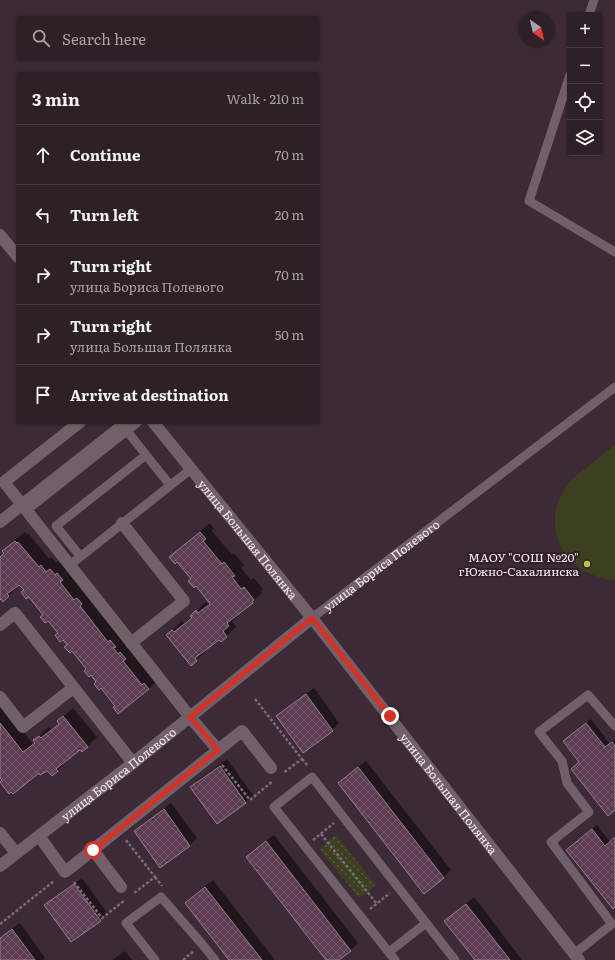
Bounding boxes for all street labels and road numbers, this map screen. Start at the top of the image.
street label: улица Большая Полянка [194,475,303,603]
street label: улица Бориса Полевого [319,515,443,616]
street label: улица Бориса Полевого [57,723,180,825]
street label: улица Большая Полянка [396,729,502,858]

